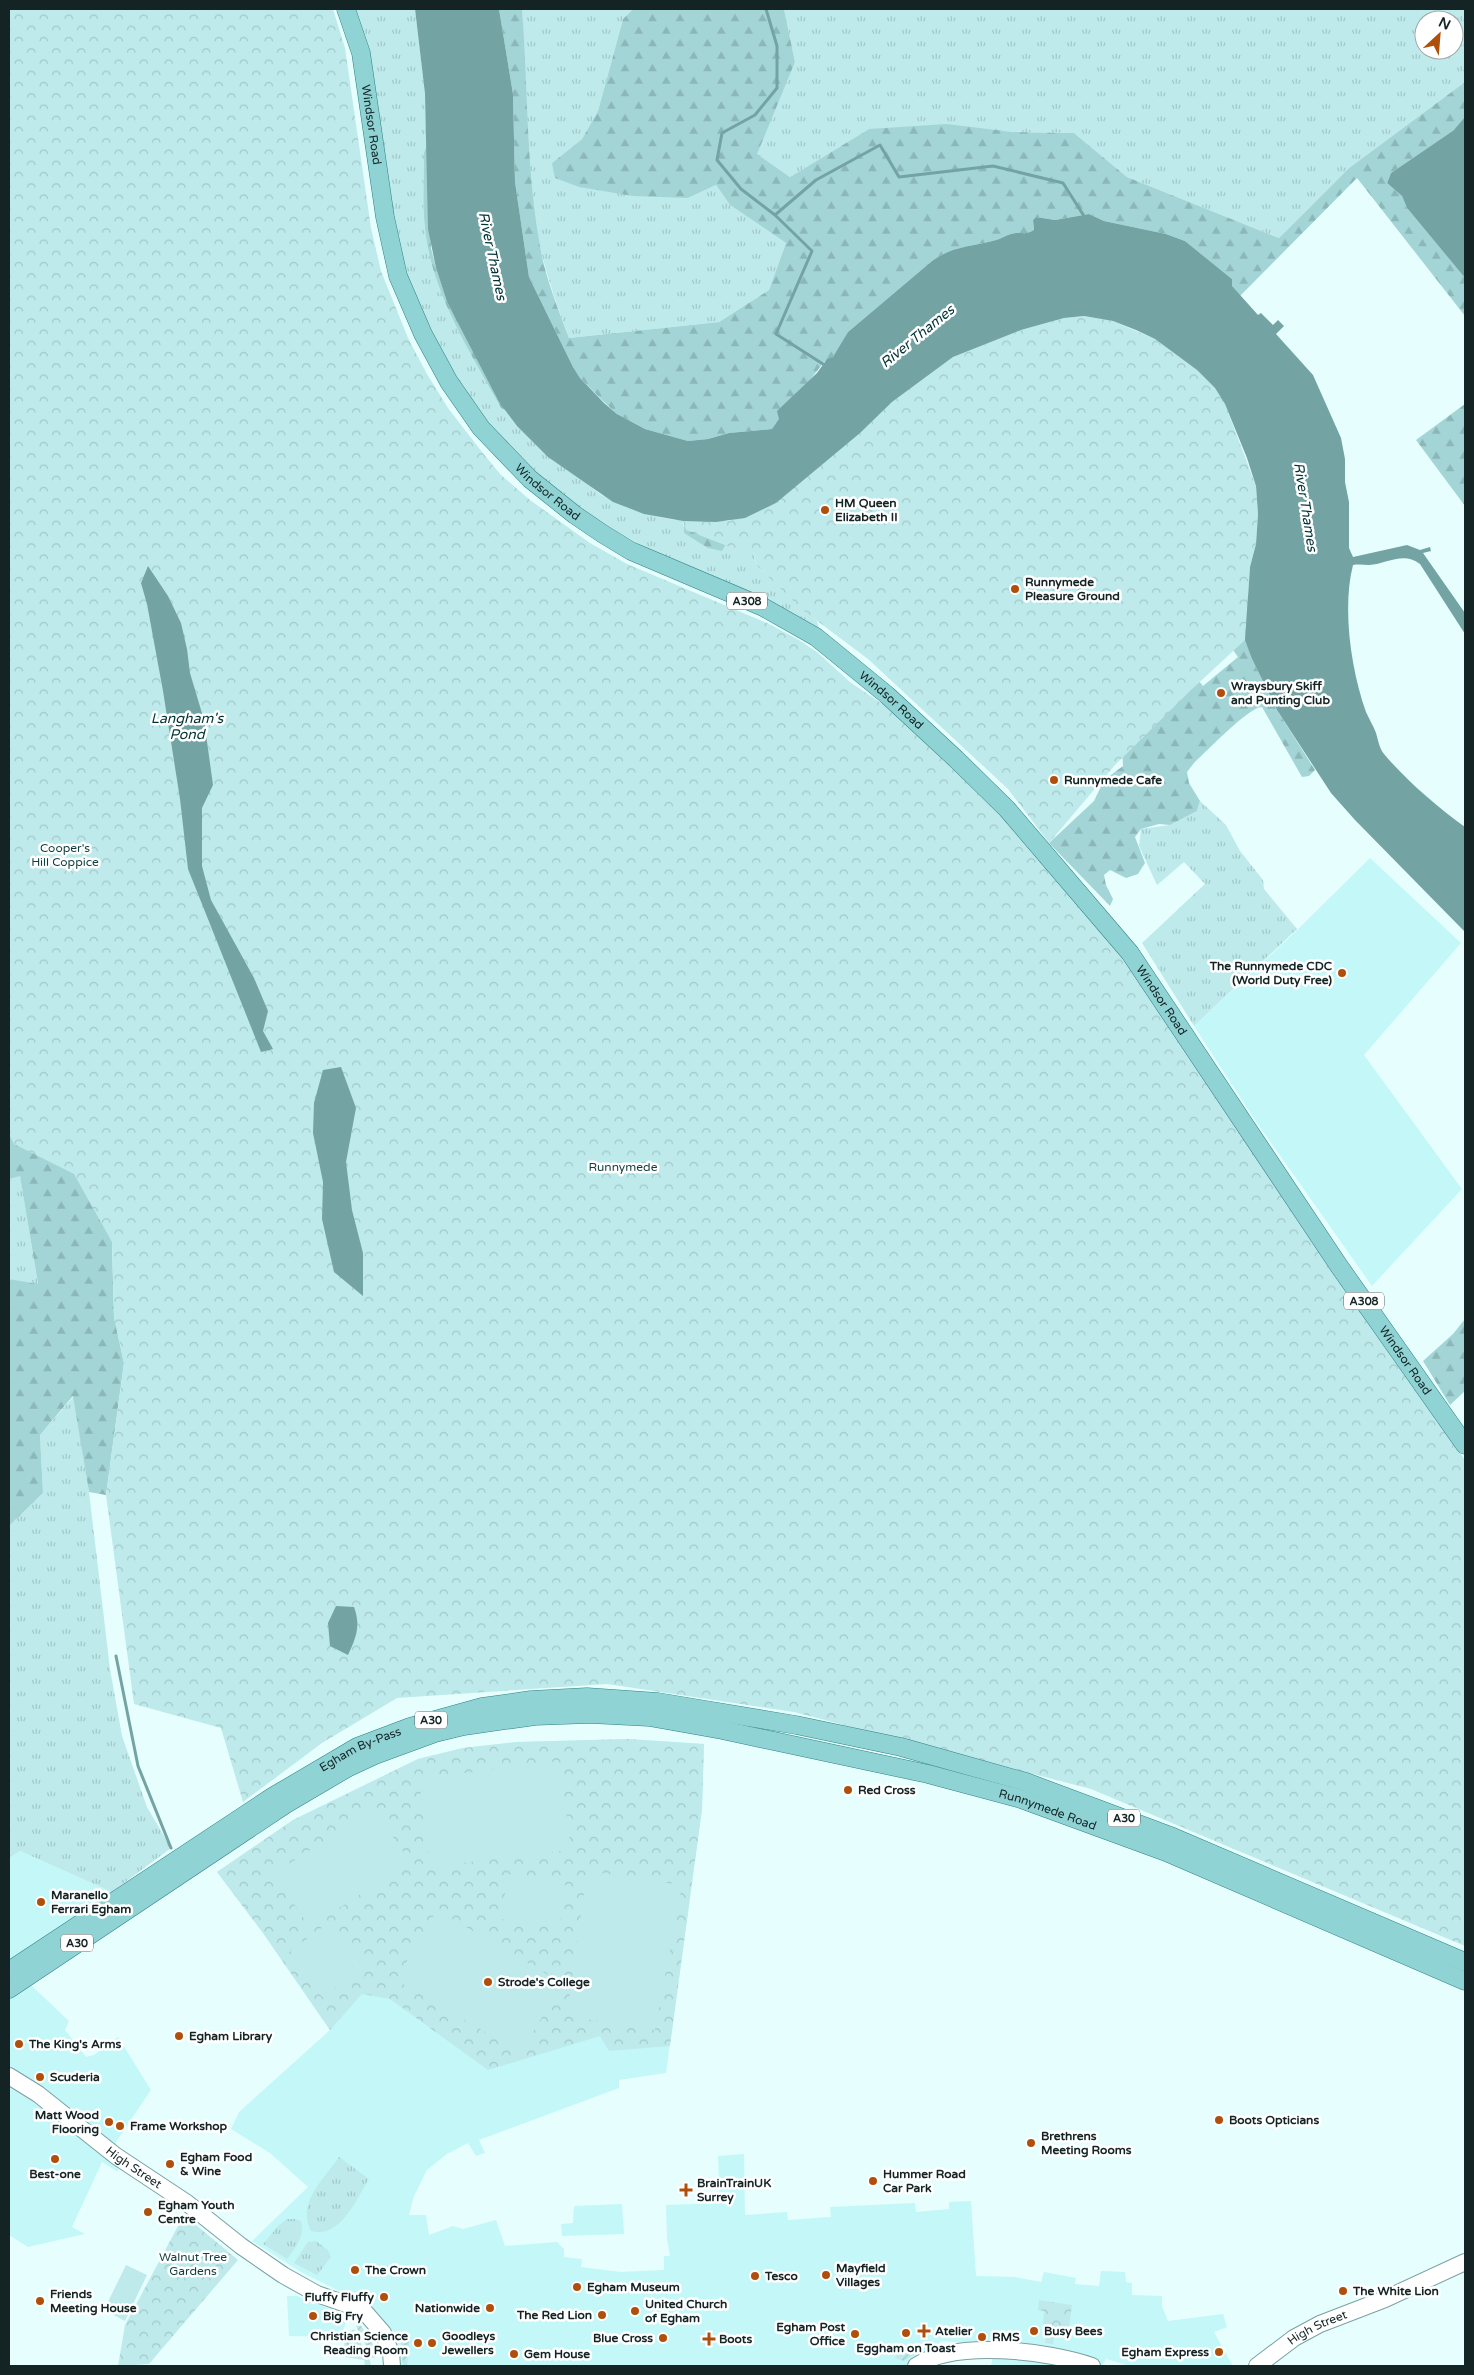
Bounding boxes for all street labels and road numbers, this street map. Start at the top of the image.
street label: Windsor Road [359,84,384,166]
street label: Windsor Road [512,461,583,523]
road number: A308 [727,592,767,610]
street label: Windsor Road [856,668,926,732]
street label: Windsor Road [1133,963,1190,1038]
road number: A308 [1344,1292,1384,1310]
street label: Windsor Road [1376,1323,1434,1397]
road number: A30 [415,1712,447,1728]
street label: Egham By-Pass [317,1724,403,1775]
street label: Runnymede Road [997,1786,1098,1833]
road number: A30 [1108,1810,1140,1826]
road number: A30 [61,1935,93,1952]
street label: High Street [103,2144,165,2192]
street label: High Street [1285,2307,1349,2348]

